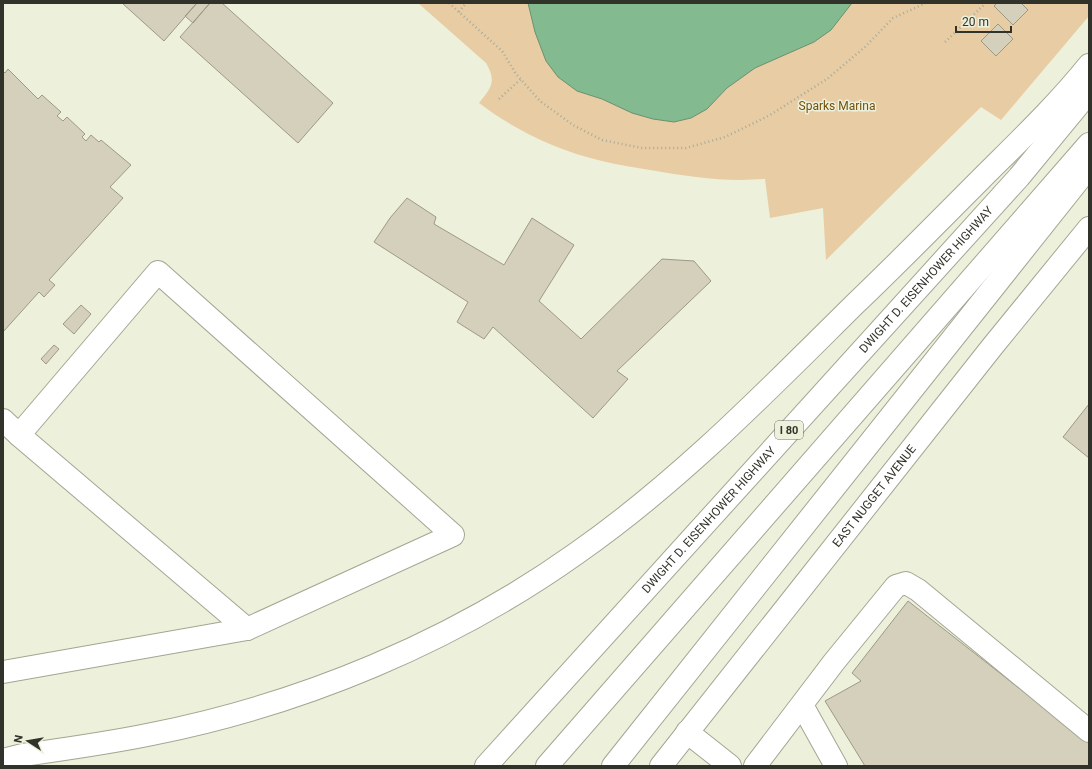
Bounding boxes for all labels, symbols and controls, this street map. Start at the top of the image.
scale bar [956,8,1011,34]
text: 20 m [962,15,989,29]
park label: Sparks Marina [799,99,875,113]
street label: DWIGHT D. EISENHOWER HIGHWAY [856,203,996,356]
road number: I 80 [775,421,803,439]
street label: EAST NUGGET AVENUE [830,442,919,550]
street label: DWIGHT D. EISENHOWER HIGHWAY [639,443,779,596]
north arrow [8,721,48,761]
text: N [12,734,26,744]

